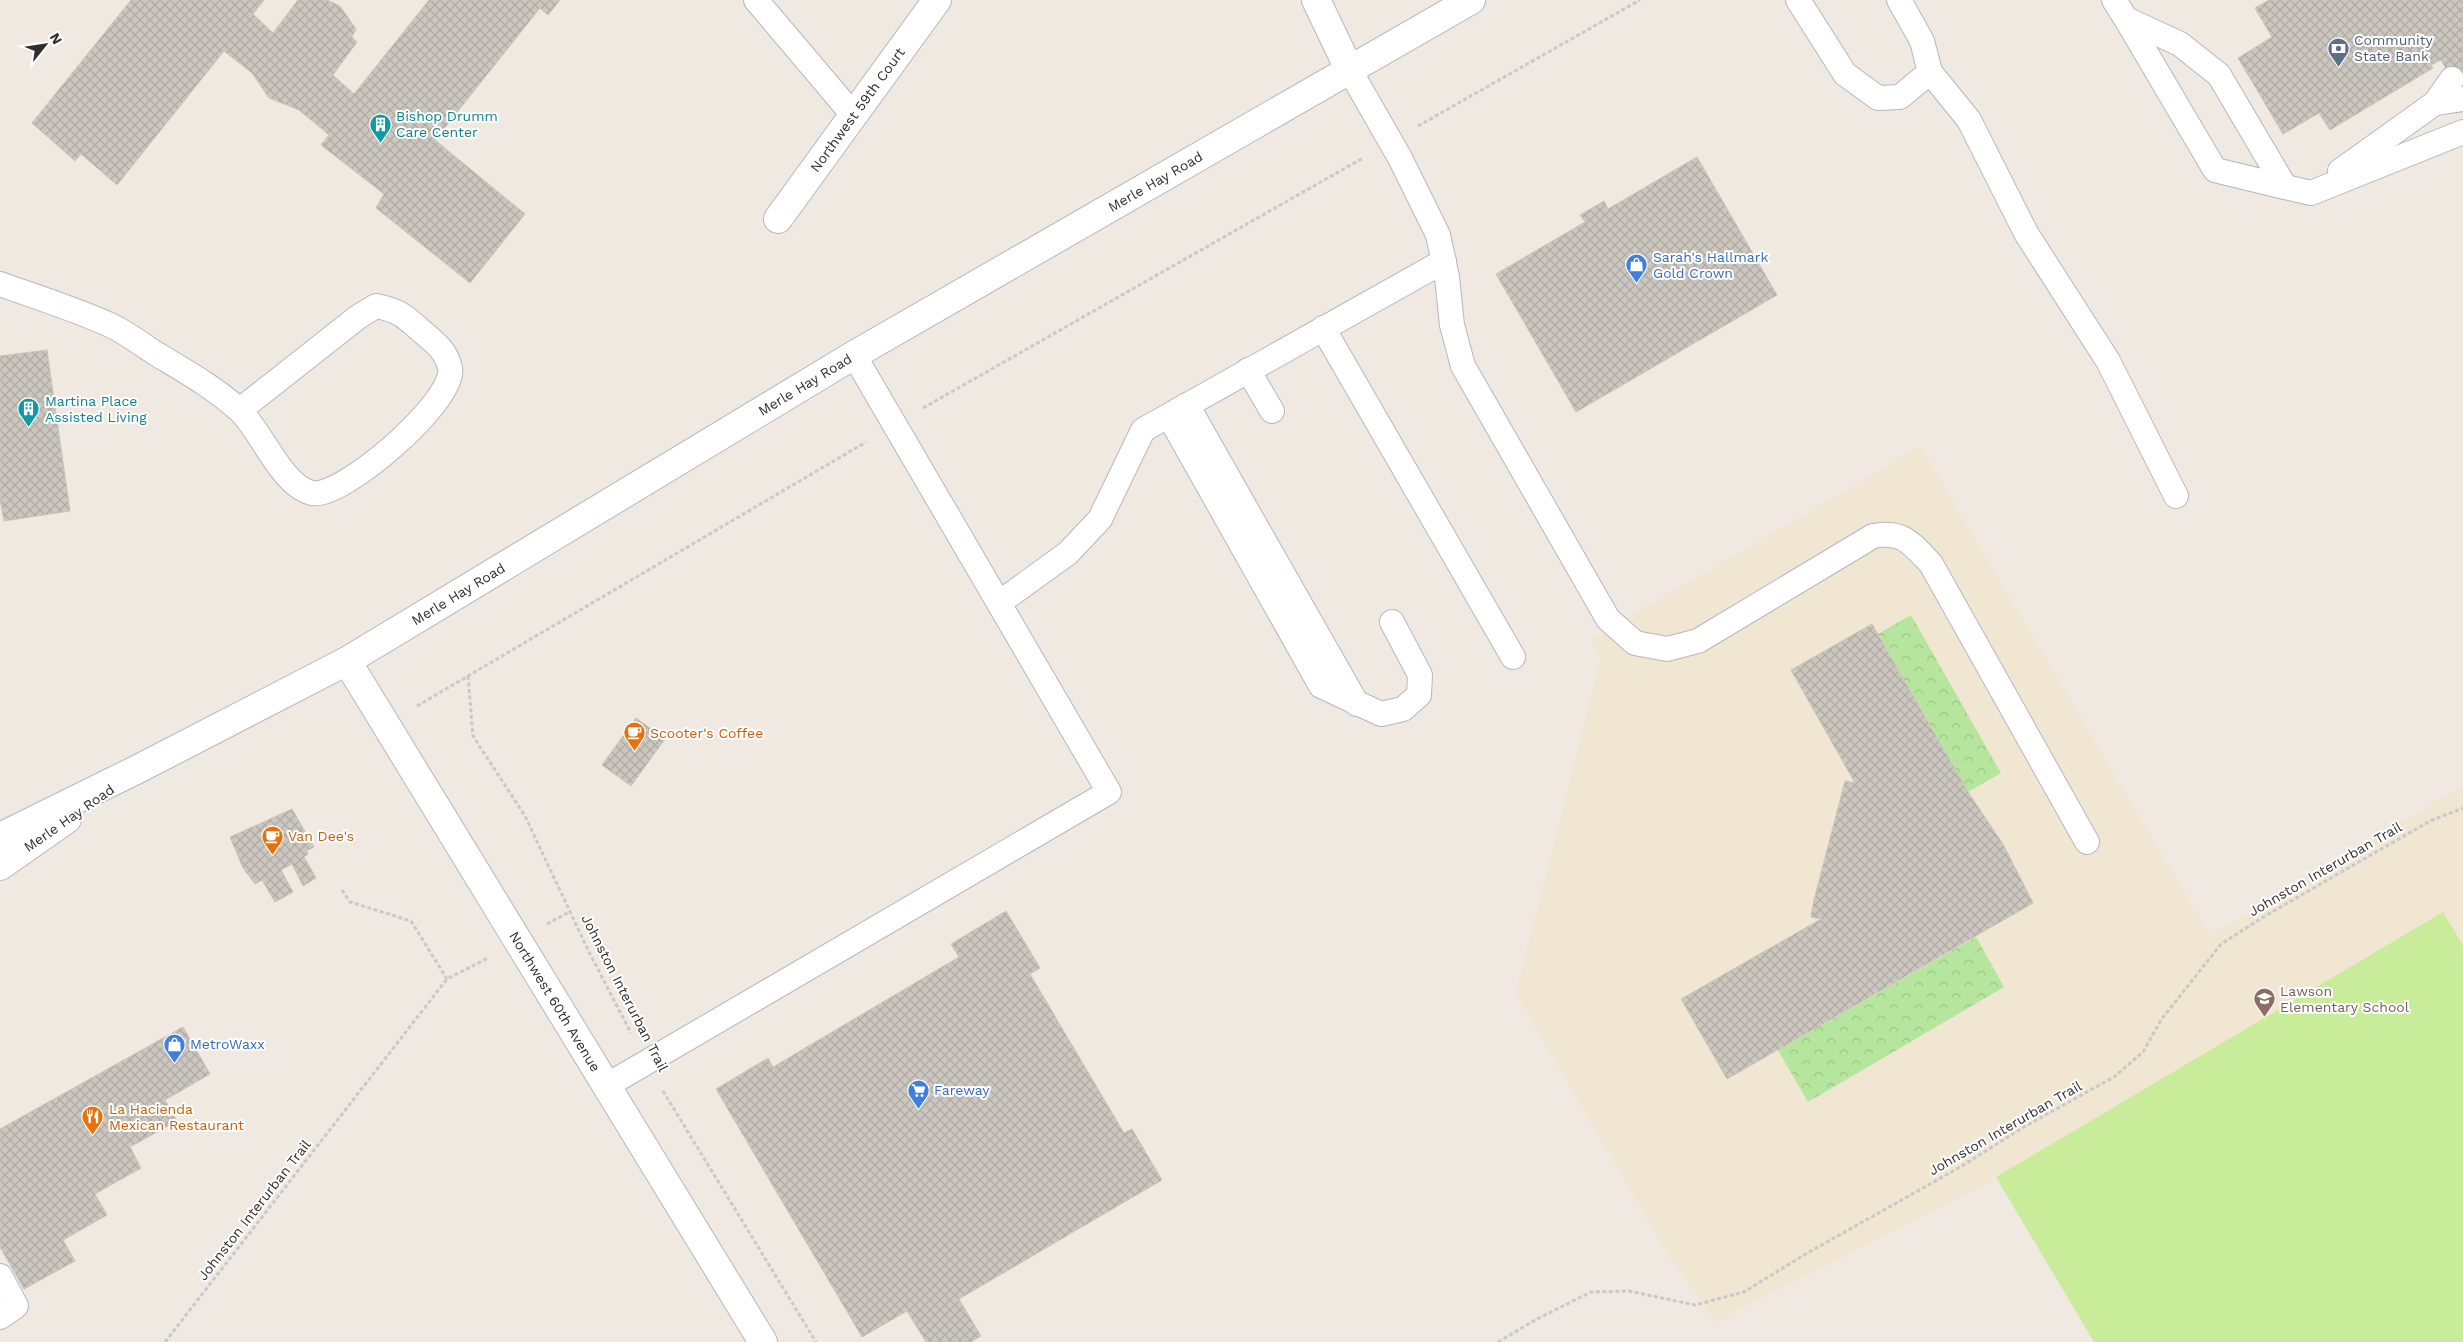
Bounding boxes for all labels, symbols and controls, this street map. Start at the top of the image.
north arrow [20,20,70,70]
text: N [47,30,66,47]
place label: Community State Bank [2354,32,2434,64]
bank icon: Community State Bank [2326,36,2350,67]
street label: Northwest 59th Court [807,44,908,175]
place label: Bishop Drumm Care Center [396,108,498,140]
building icon: Bishop Drumm Care Center [368,112,392,143]
street label: Merle Hay Road [1105,148,1205,215]
place label: Sarah's Hallmark Gold Crown [1653,249,1768,281]
shop icon: Sarah's Hallmark Gold Crown [1625,253,1649,284]
street label: Merle Hay Road [755,350,855,419]
place label: Martina Place Assisted Living [45,393,147,425]
building icon: Martina Place Assisted Living [17,397,41,428]
street label: Merle Hay Road [409,560,508,628]
cafe icon: Scooter's Coffee [622,721,646,752]
place label: Scooter's Coffee [650,725,763,741]
street label: Merle Hay Road [21,781,117,855]
street label: Johnston Interurban Trail [2246,818,2405,919]
cafe icon: Van Dee's [260,824,284,855]
place label: Van Dee's [288,828,354,844]
street label: Johnston Interurban Trail [578,912,672,1075]
street label: Northwest 60th Avenue [506,928,604,1075]
place label: Lawson Elementary School [2280,983,2410,1015]
school or university icon: Lawson Elementary School [2252,987,2276,1018]
shop icon: MetroWaxx [162,1032,186,1063]
place label: MetroWaxx [190,1036,265,1052]
street label: Johnston Interurban Trail [1926,1077,2085,1178]
supermarket icon: Fareway [906,1078,930,1109]
place label: Fareway [934,1082,990,1098]
place label: La Hacienda Mexican Restaurant [109,1101,244,1133]
restaurant icon: La Hacienda Mexican Restaurant [81,1105,105,1136]
street label: Johnston Interurban Trail [194,1136,314,1283]

